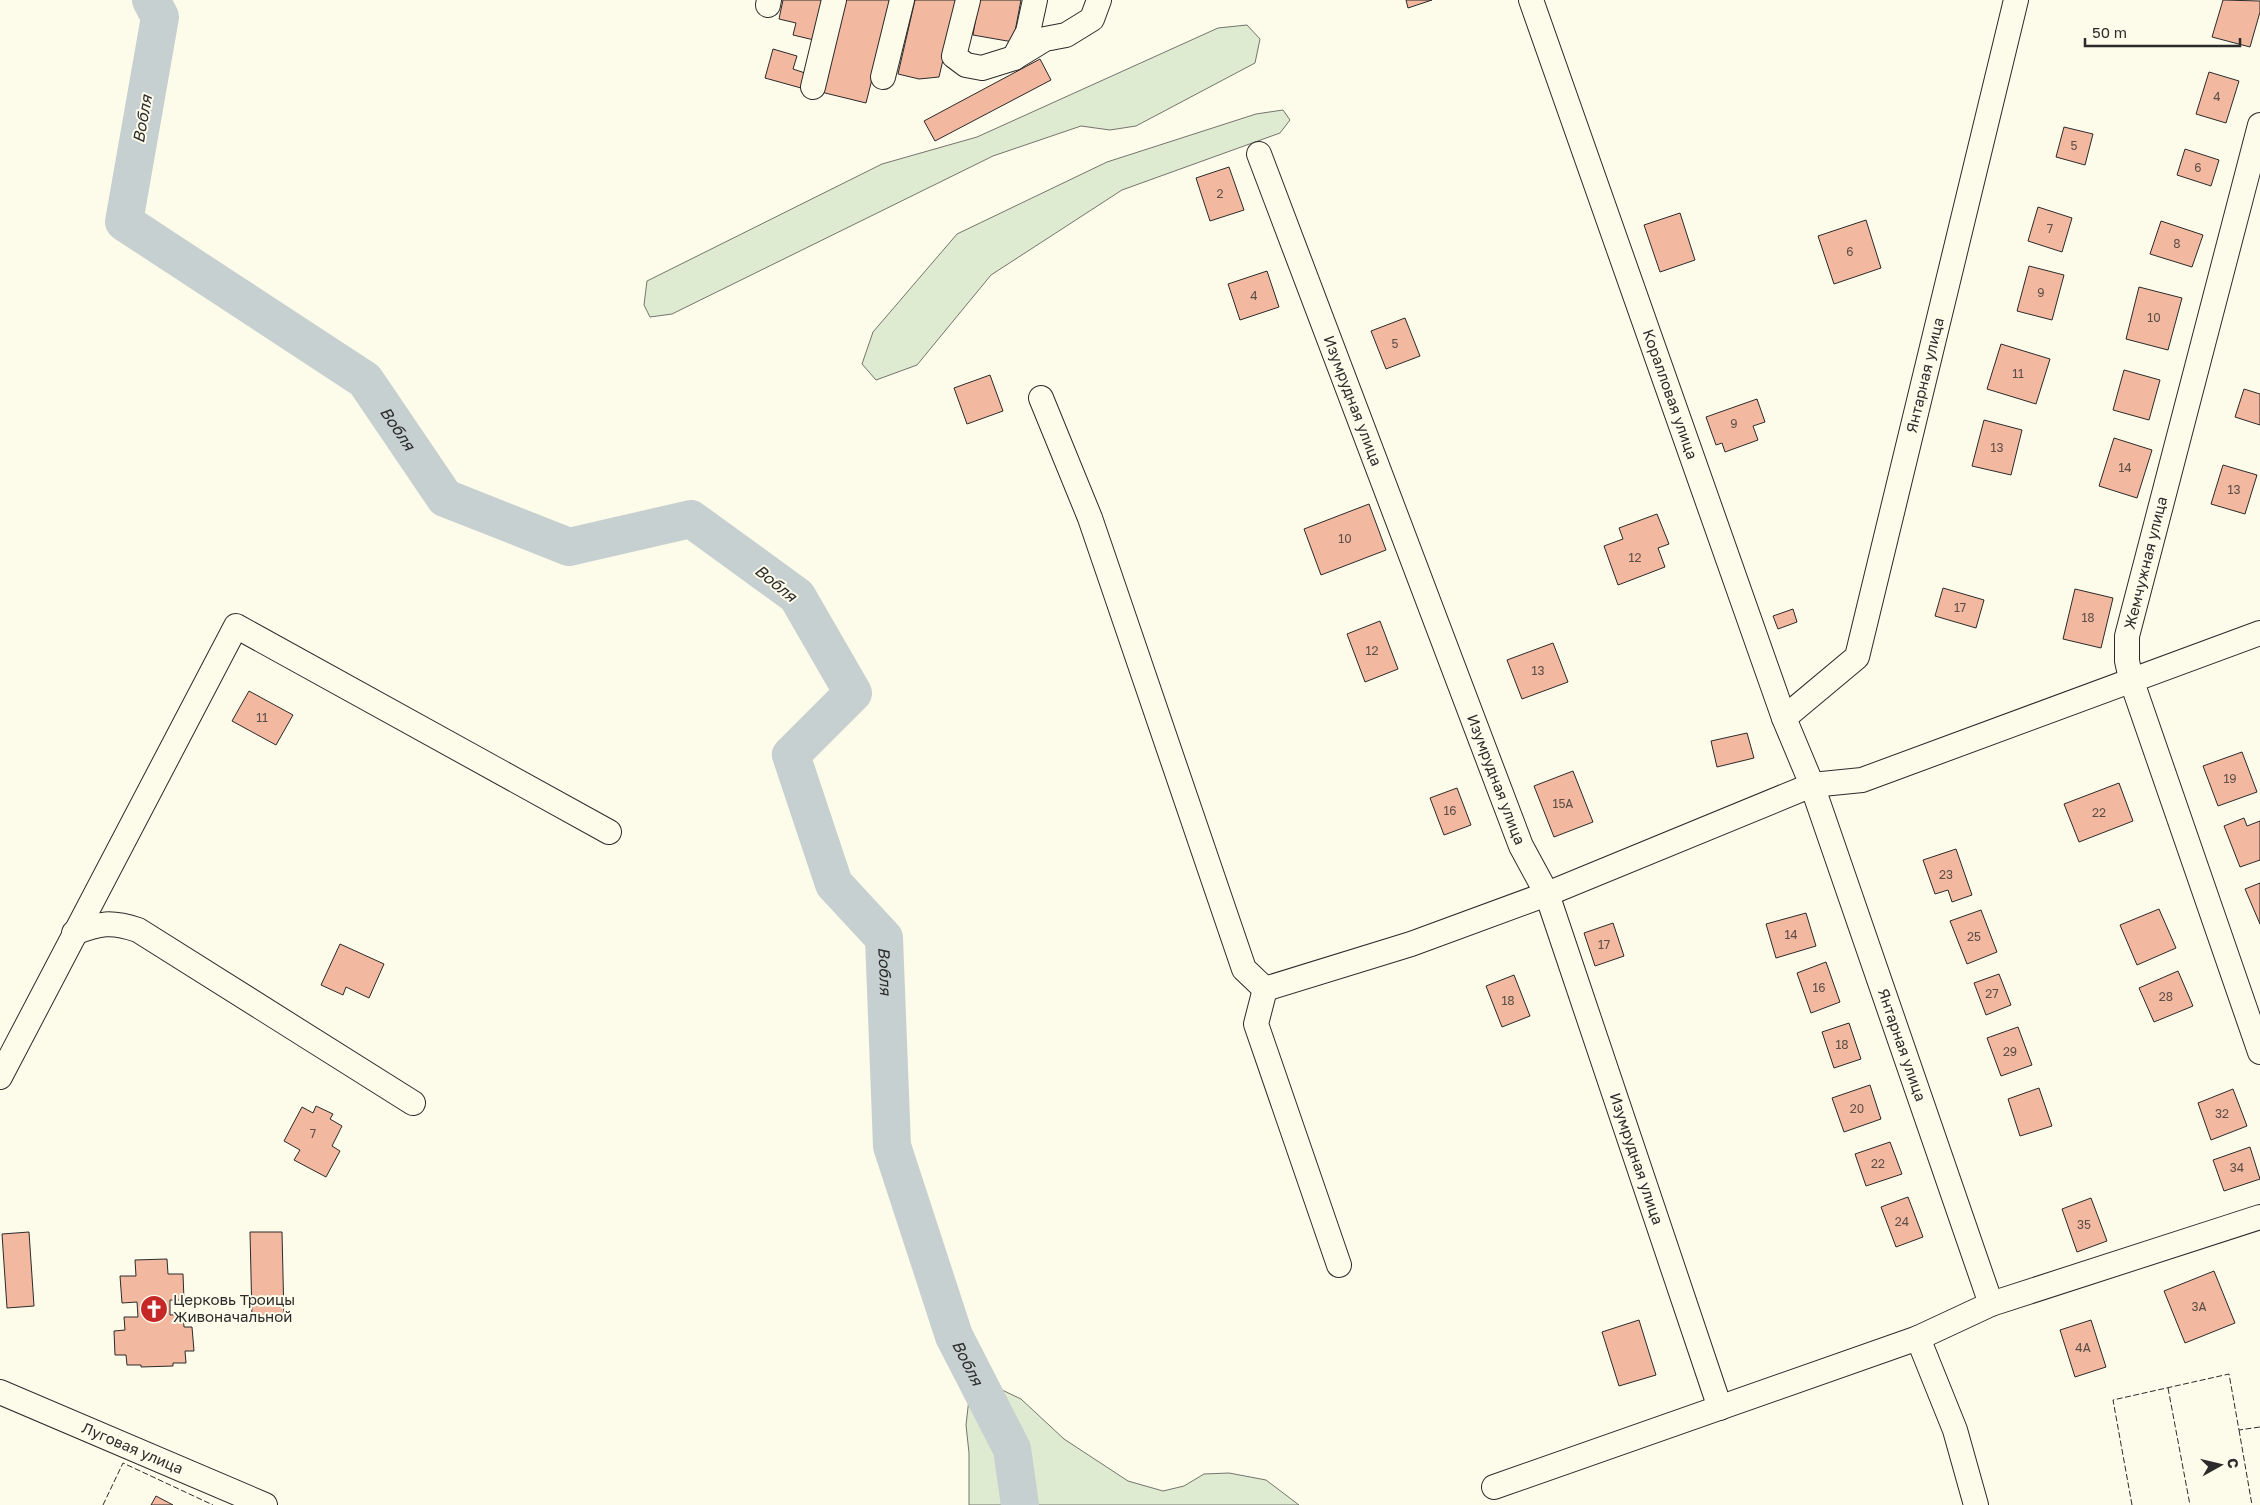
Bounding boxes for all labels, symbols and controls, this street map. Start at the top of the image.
scale bar [2085,15,2240,47]
text: 50 m [2092,23,2127,41]
house number: 4 [2213,89,2221,104]
water label: Вобля [128,93,156,144]
house number: 5 [2071,138,2078,153]
house number: 6 [2194,160,2202,175]
house number: 2 [1217,186,1224,201]
house number: 7 [2047,221,2053,236]
house number: 8 [2173,236,2181,251]
house number: 6 [1846,244,1854,259]
house number: 9 [2037,285,2045,300]
house number: 4 [1250,288,1258,303]
house number: 10 [2147,310,2161,325]
street label: Янтарная улица [1902,315,1947,435]
street label: Коралловая улица [1640,326,1702,461]
street label: Изумрудная улица [1321,333,1386,468]
house number: 5 [1392,336,1399,351]
house number: 11 [2012,366,2024,381]
water label: Вобля [376,403,420,455]
house number: 9 [1730,416,1738,431]
house number: 13 [1991,440,2003,455]
house number: 14 [2118,460,2132,475]
house number: 13 [2228,482,2240,497]
street label: Жемчужная улица [2120,494,2170,631]
house number: 10 [1338,531,1352,546]
house number: 12 [1629,550,1641,565]
water label: Вобля [751,560,802,606]
house number: 17 [1954,600,1966,615]
house number: 18 [2081,610,2095,625]
house number: 12 [1366,643,1378,658]
house number: 13 [1532,663,1544,678]
house number: 11 [256,710,268,725]
street label: Изумрудная улица [1464,712,1530,847]
house number: 19 [2223,771,2237,786]
house number: 15А [1553,796,1573,811]
house number: 16 [1443,803,1457,818]
house number: 22 [2092,805,2106,820]
house number: 23 [1939,867,1953,882]
house number: 14 [1784,927,1798,942]
house number: 25 [1967,929,1981,944]
house number: 17 [1598,937,1610,952]
water label: Вобля [874,947,896,996]
house number: 16 [1812,980,1826,995]
street label: Янтарная улица [1875,986,1930,1104]
house number: 27 [1985,986,1999,1001]
house number: 28 [2159,989,2173,1004]
house number: 18 [1501,993,1515,1008]
house number: 18 [1835,1037,1849,1052]
house number: 29 [2003,1044,2017,1059]
street label: Изумрудная улица [1607,1090,1668,1227]
house number: 20 [1850,1101,1864,1116]
house number: 32 [2215,1106,2229,1121]
house number: 7 [310,1126,316,1141]
house number: 22 [1871,1156,1885,1171]
house number: 34 [2230,1160,2244,1175]
house number: 24 [1895,1214,1909,1229]
house number: 35 [2077,1217,2091,1232]
place label: Церковь Троицы Живоначальной [173,1290,295,1325]
church icon: Церковь Троицы Живоначальной [139,1294,169,1324]
house number: 3А [2191,1299,2207,1314]
water label: Вобля [948,1337,988,1390]
house number: 4А [2075,1340,2091,1355]
street label: Луговая улица [80,1418,186,1477]
north arrow [2195,1440,2245,1490]
text: С [2224,1457,2242,1469]

